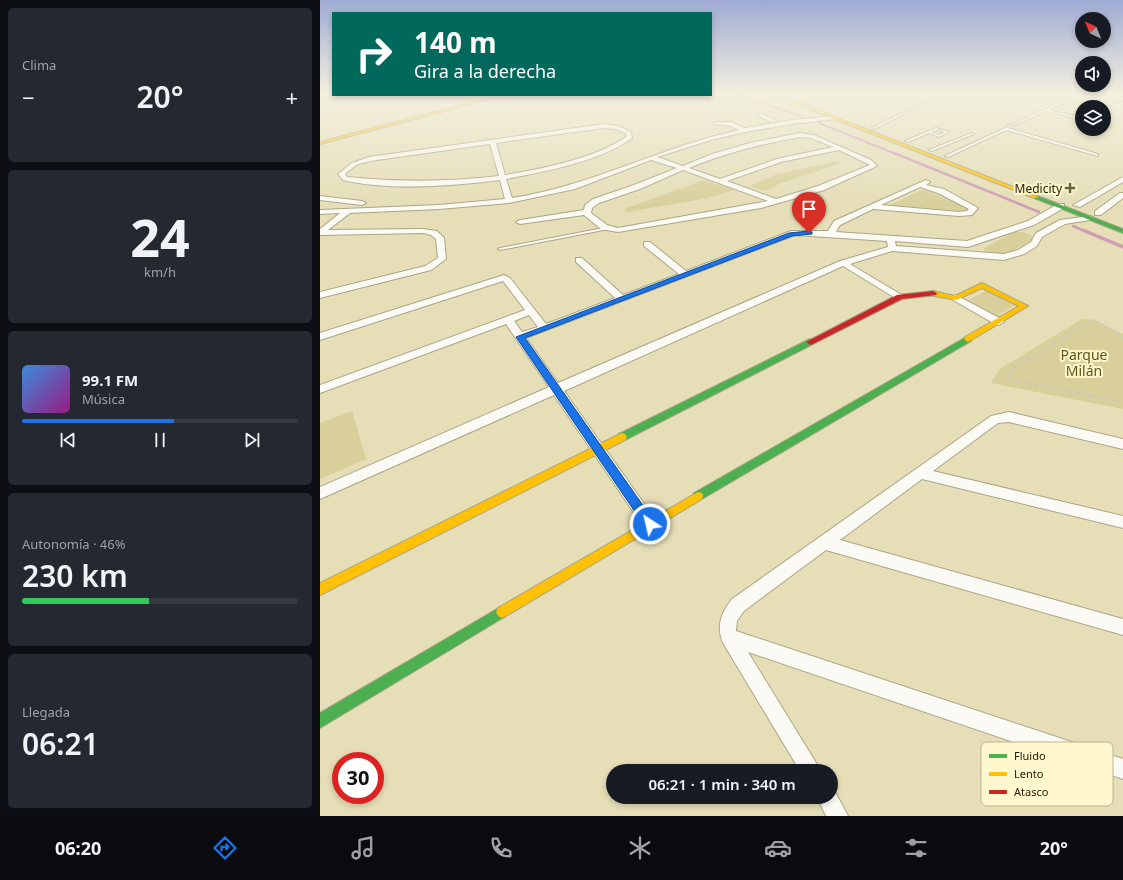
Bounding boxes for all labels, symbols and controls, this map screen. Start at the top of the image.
north arrow [1075,12,1111,48]
map controls [1075,12,1111,136]
text: 140 m [414,23,497,61]
icon: right [348,28,400,80]
text: Clima [22,56,56,74]
button: sound [1075,56,1111,92]
text: Gira a la derecha [414,59,556,83]
text: 20° [136,76,184,117]
text: − [22,82,35,112]
text: + [285,82,298,112]
button: layers [1075,100,1111,136]
place label: Medicity [1015,180,1063,197]
marker: Medicity [1065,183,1075,193]
pin [792,192,826,233]
icon: arrive [798,198,820,220]
text: 24 [130,201,190,272]
text: km/h [144,263,176,281]
park label: Parque Milán [1061,345,1108,380]
text: 99.1 FM [82,370,138,390]
text: Música [82,390,125,408]
icon: previous [57,429,79,451]
icon: pause [149,429,171,451]
icon: next [241,429,263,451]
position arrow [629,503,671,545]
text: Autonomía · 46% [22,535,126,553]
text: 230 km [22,555,128,596]
text: Llegada [22,703,70,721]
text: 06:21 [22,723,99,764]
legend [981,742,1113,806]
text: Fluido [1014,748,1046,763]
speed limit sign: 30 [332,752,384,804]
text: Lento [1014,766,1044,781]
text: 06:21 · 1 min · 340 m [648,774,796,794]
text: Atasco [1014,784,1049,799]
icon: directions [211,834,239,862]
icon: music [349,834,377,862]
icon: phone [487,834,515,862]
icon: climate [626,834,654,862]
icon: car [764,834,792,862]
icon: filters [902,834,930,862]
text: 06:20 [55,836,101,860]
text: 20° [1040,836,1068,860]

